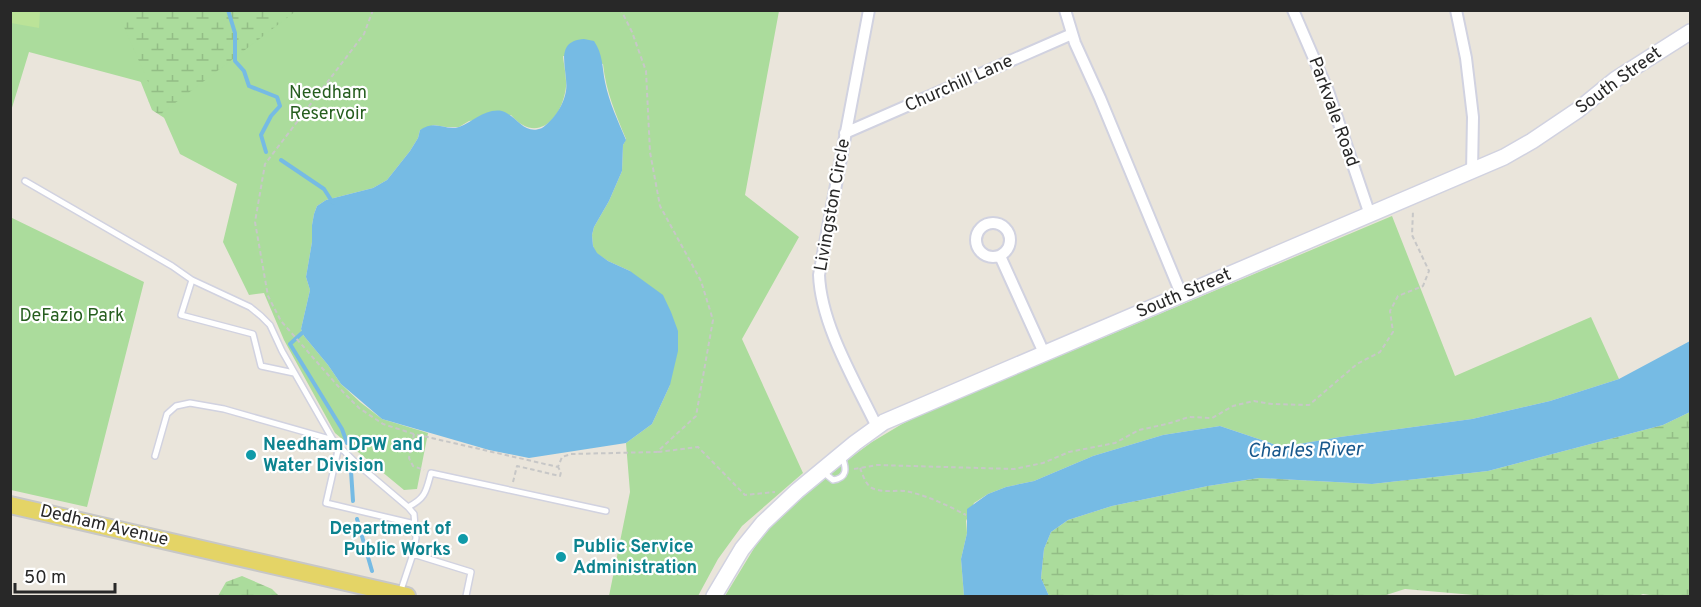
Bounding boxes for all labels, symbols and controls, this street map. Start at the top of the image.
street label: South Street [1571,42,1667,120]
street label: Churchill Lane [901,50,1017,118]
street label: Parkvale Road [1302,54,1364,170]
park label: Needham Reservoir [289,82,367,126]
street label: Livingston Circle [810,137,856,273]
street label: South Street [1133,264,1235,324]
park label: DeFazio Park [19,305,125,328]
place label: Needham DPW and Water Division [263,434,423,478]
water label: Charles River [1247,437,1364,465]
marker: Needham DPW and Water Division [244,448,258,462]
street label: Dedham Avenue [38,500,170,552]
place label: Department of Public Works [329,518,451,562]
marker: Department of Public Works [456,532,470,546]
place label: Public Service Administration [573,536,697,580]
marker: Public Service Administration [554,550,568,564]
scale bar [15,556,116,594]
text: 50 m [24,567,66,590]

